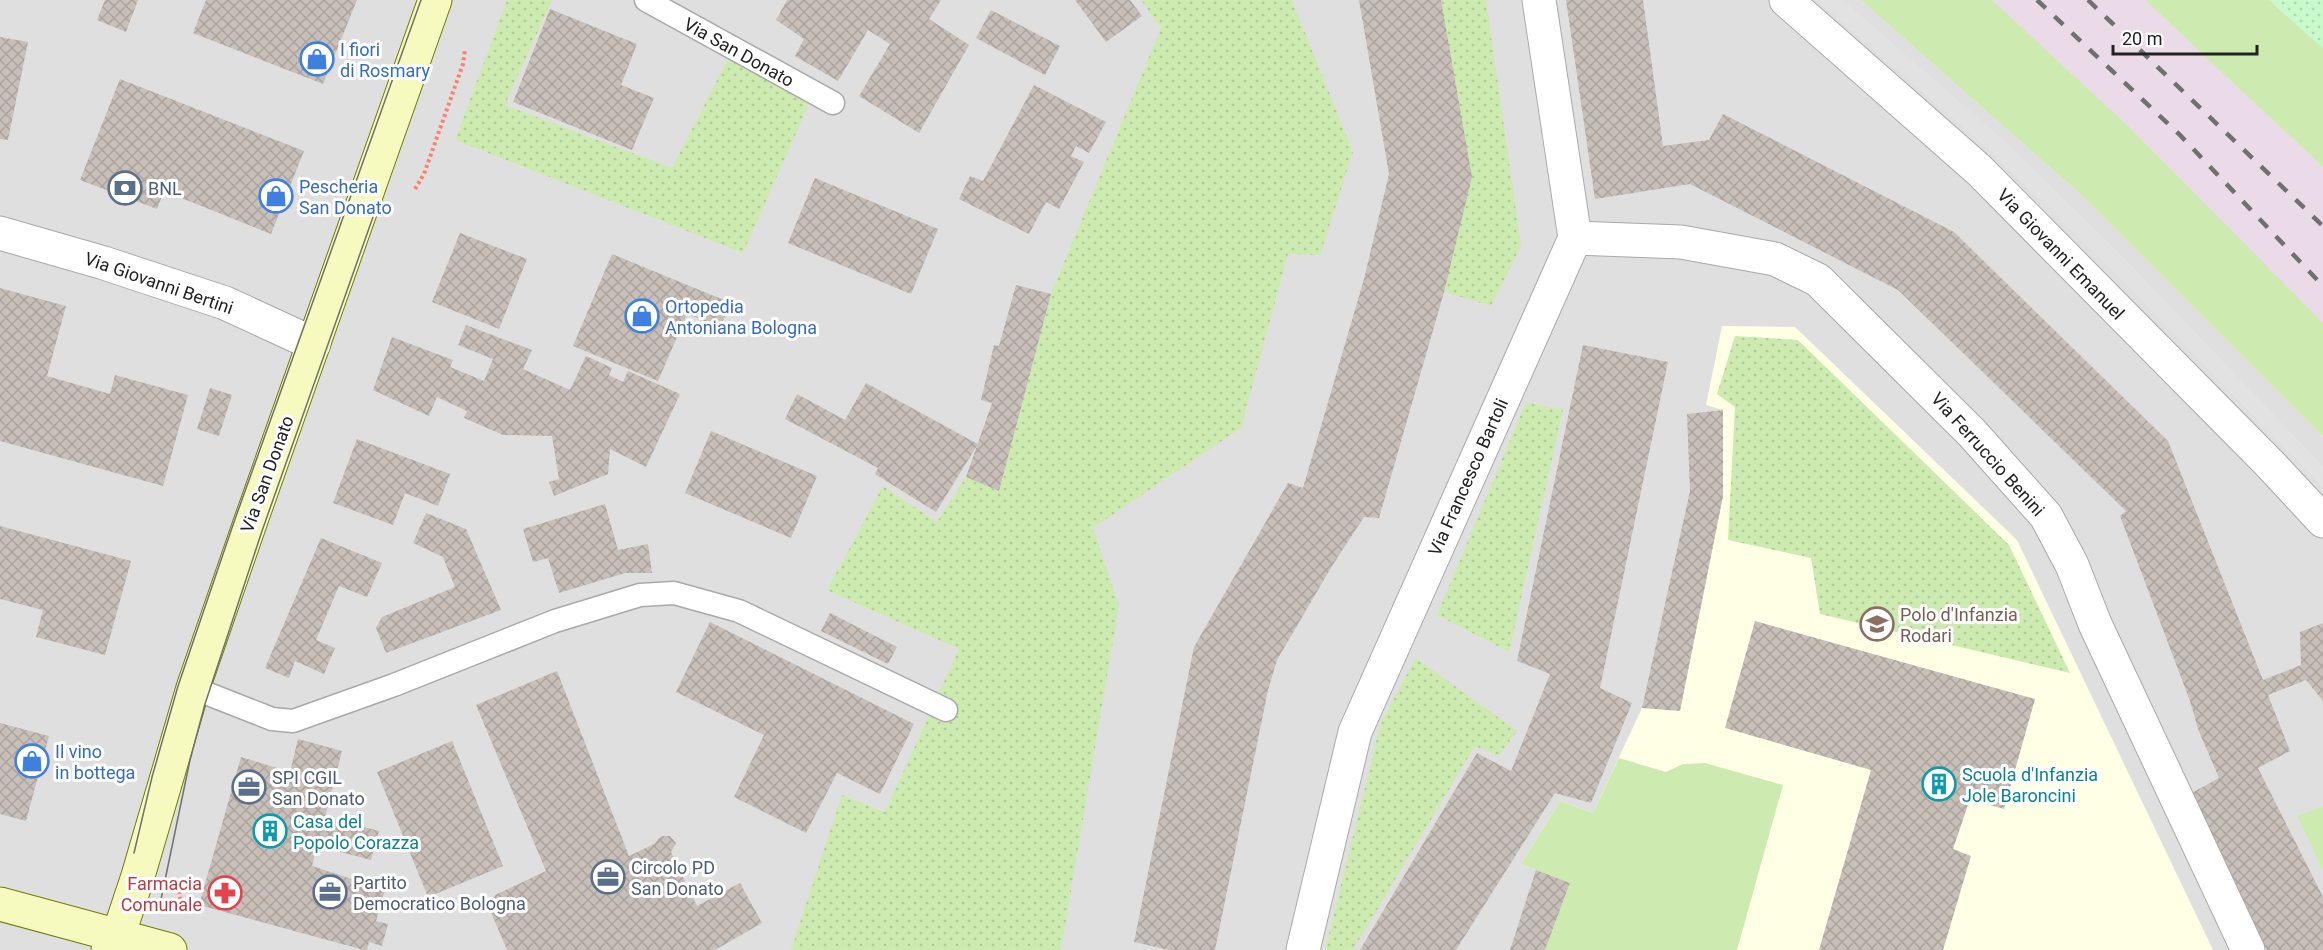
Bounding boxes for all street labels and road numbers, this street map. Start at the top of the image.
street label: Via San Donato [680,13,798,91]
street label: Via Giovanni Emanuel [1993,184,2129,324]
street label: Via Giovanni Bertini [82,248,236,318]
street label: Via Ferruccio Benini [1927,388,2049,520]
street label: Via Francesco Bartoli [1424,395,1512,559]
street label: Via San Donato [236,413,298,535]

